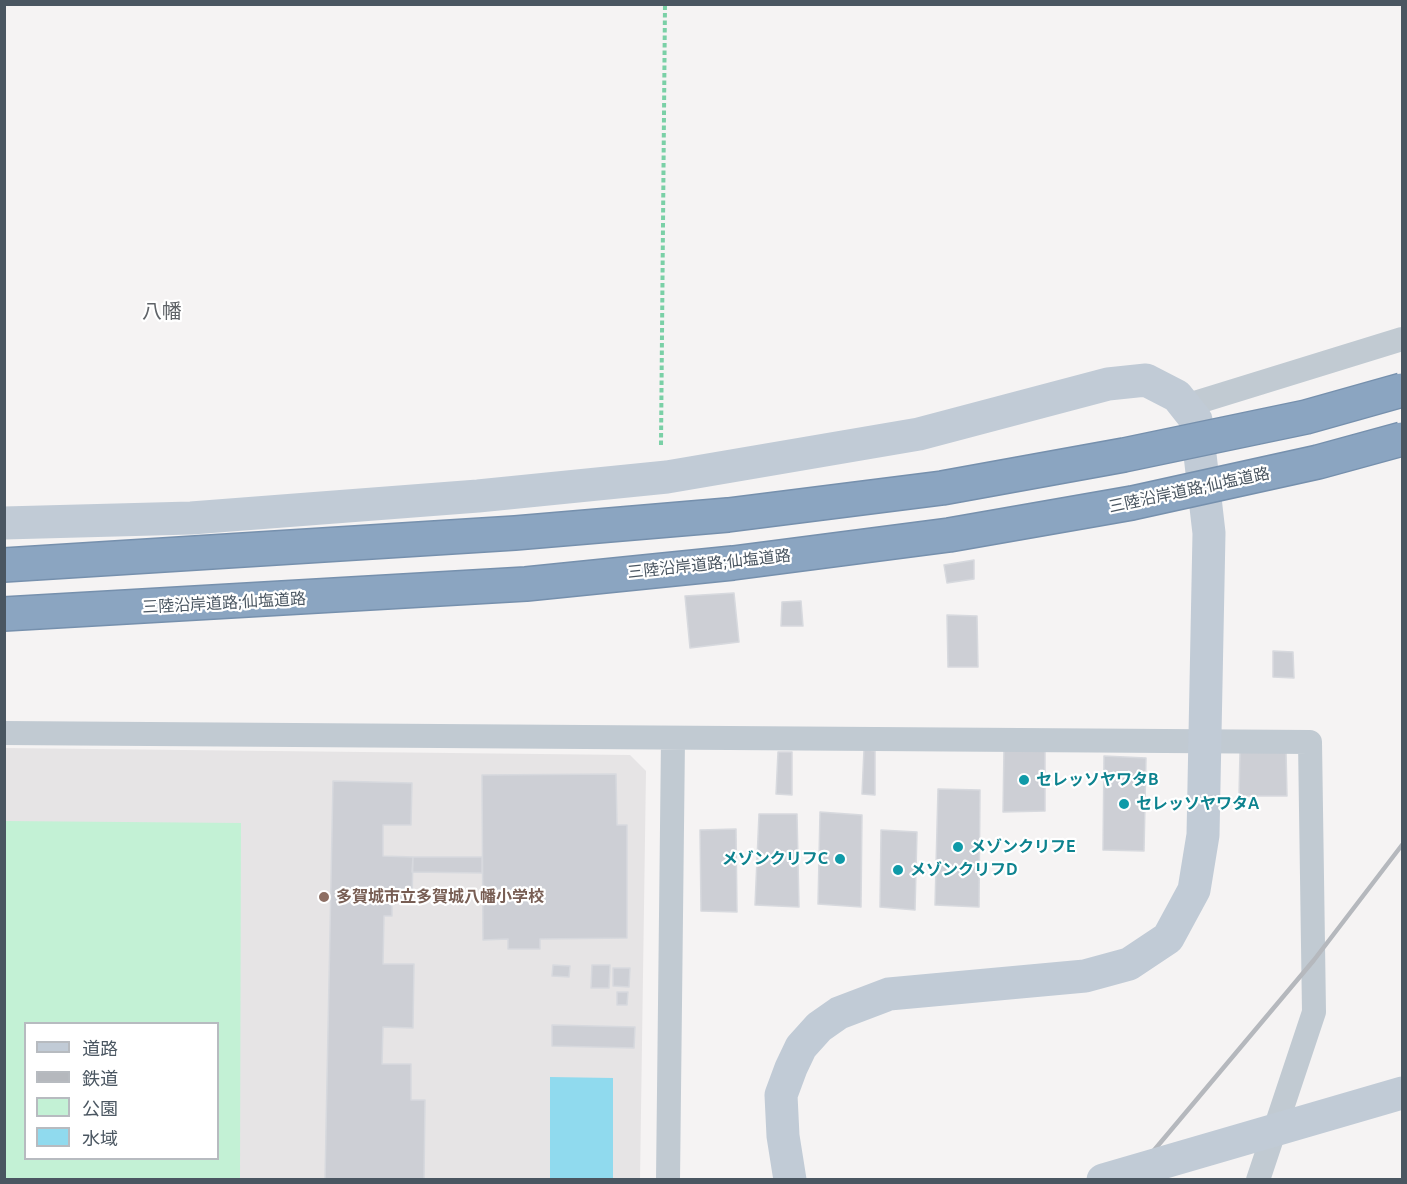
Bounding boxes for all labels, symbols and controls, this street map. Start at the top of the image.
district label: 八幡 [142,299,182,323]
street label: 三陸沿岸道路;仙塩道路 [1107,464,1271,516]
street label: 三陸沿岸道路;仙塩道路 [626,546,792,582]
street label: 三陸沿岸道路;仙塩道路 [142,589,306,617]
place label: セレッソヤワタB [1036,770,1159,790]
marker: セレッソヤワタB [1017,773,1031,787]
place label: セレッソヤワタA [1136,794,1259,814]
marker: セレッソヤワタA [1117,797,1131,811]
place label: メゾンクリフE [970,837,1076,857]
marker: メゾンクリフE [951,840,965,854]
place label: メゾンクリフC [722,849,828,869]
marker: メゾンクリフC [833,852,847,866]
place label: メゾンクリフD [910,860,1018,880]
marker: メゾンクリフD [891,863,905,877]
place label: 多賀城市立多賀城八幡小学校 [336,887,544,907]
marker: 多賀城市立多賀城八幡小学校 [317,890,331,904]
legend [24,1022,219,1160]
text: 道路 [82,1038,118,1058]
text: 鉄道 [82,1068,118,1088]
text: 公園 [82,1098,118,1118]
text: 水域 [82,1128,118,1148]

